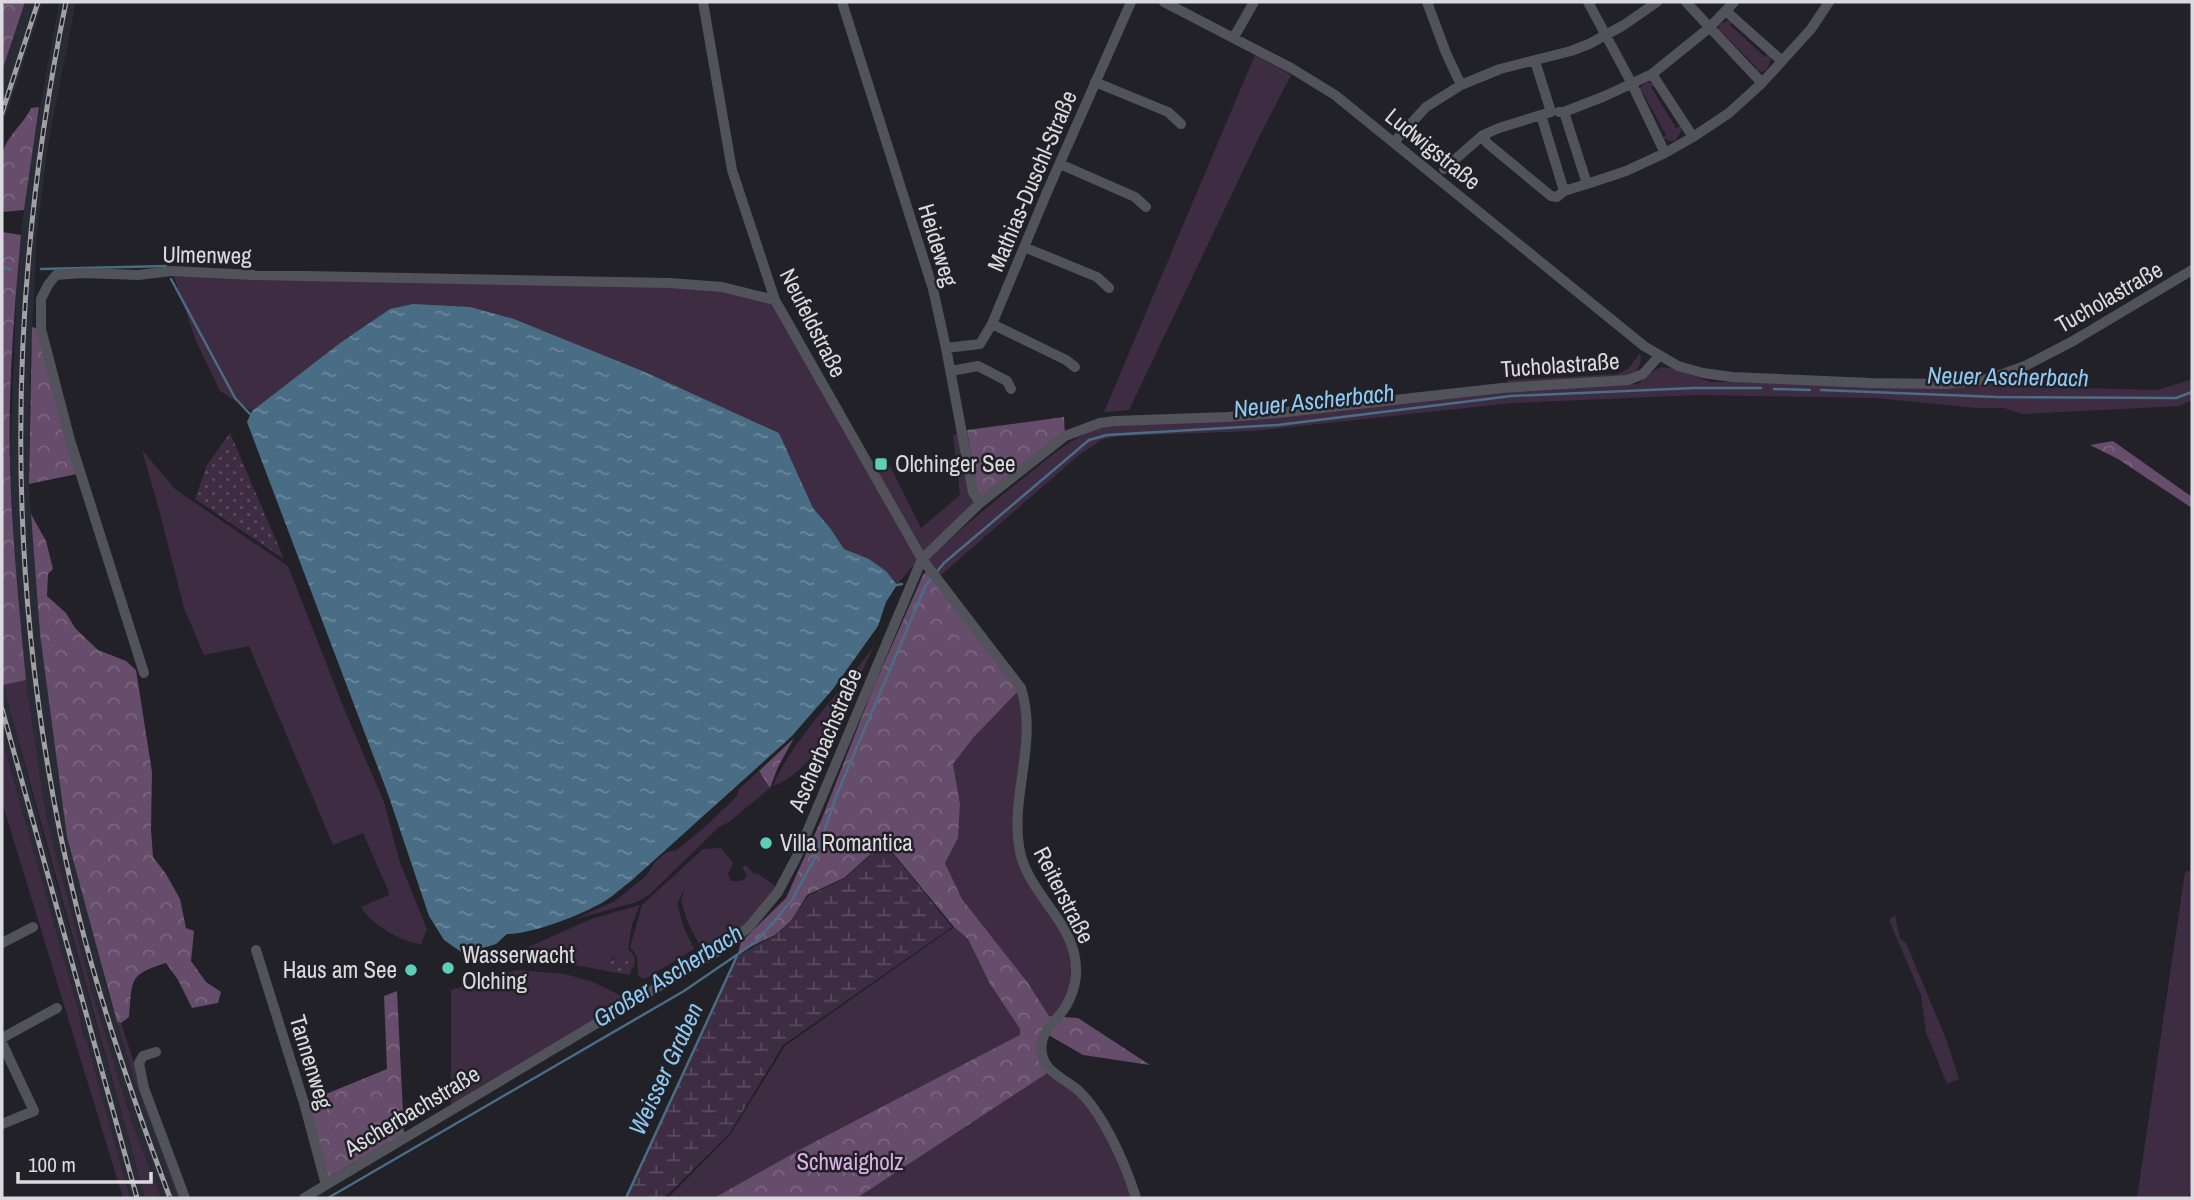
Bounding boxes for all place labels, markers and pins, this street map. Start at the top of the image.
place label: Olchinger See [895,448,1016,479]
marker: Olchinger See [873,456,889,472]
place label: Villa Romantica [780,827,913,858]
marker: Villa Romantica [758,835,774,851]
place label: Wasserwacht Olching [462,939,575,996]
place label: Haus am See [283,954,397,985]
marker: Wasserwacht Olching [440,960,456,976]
marker: Haus am See [403,962,419,978]

